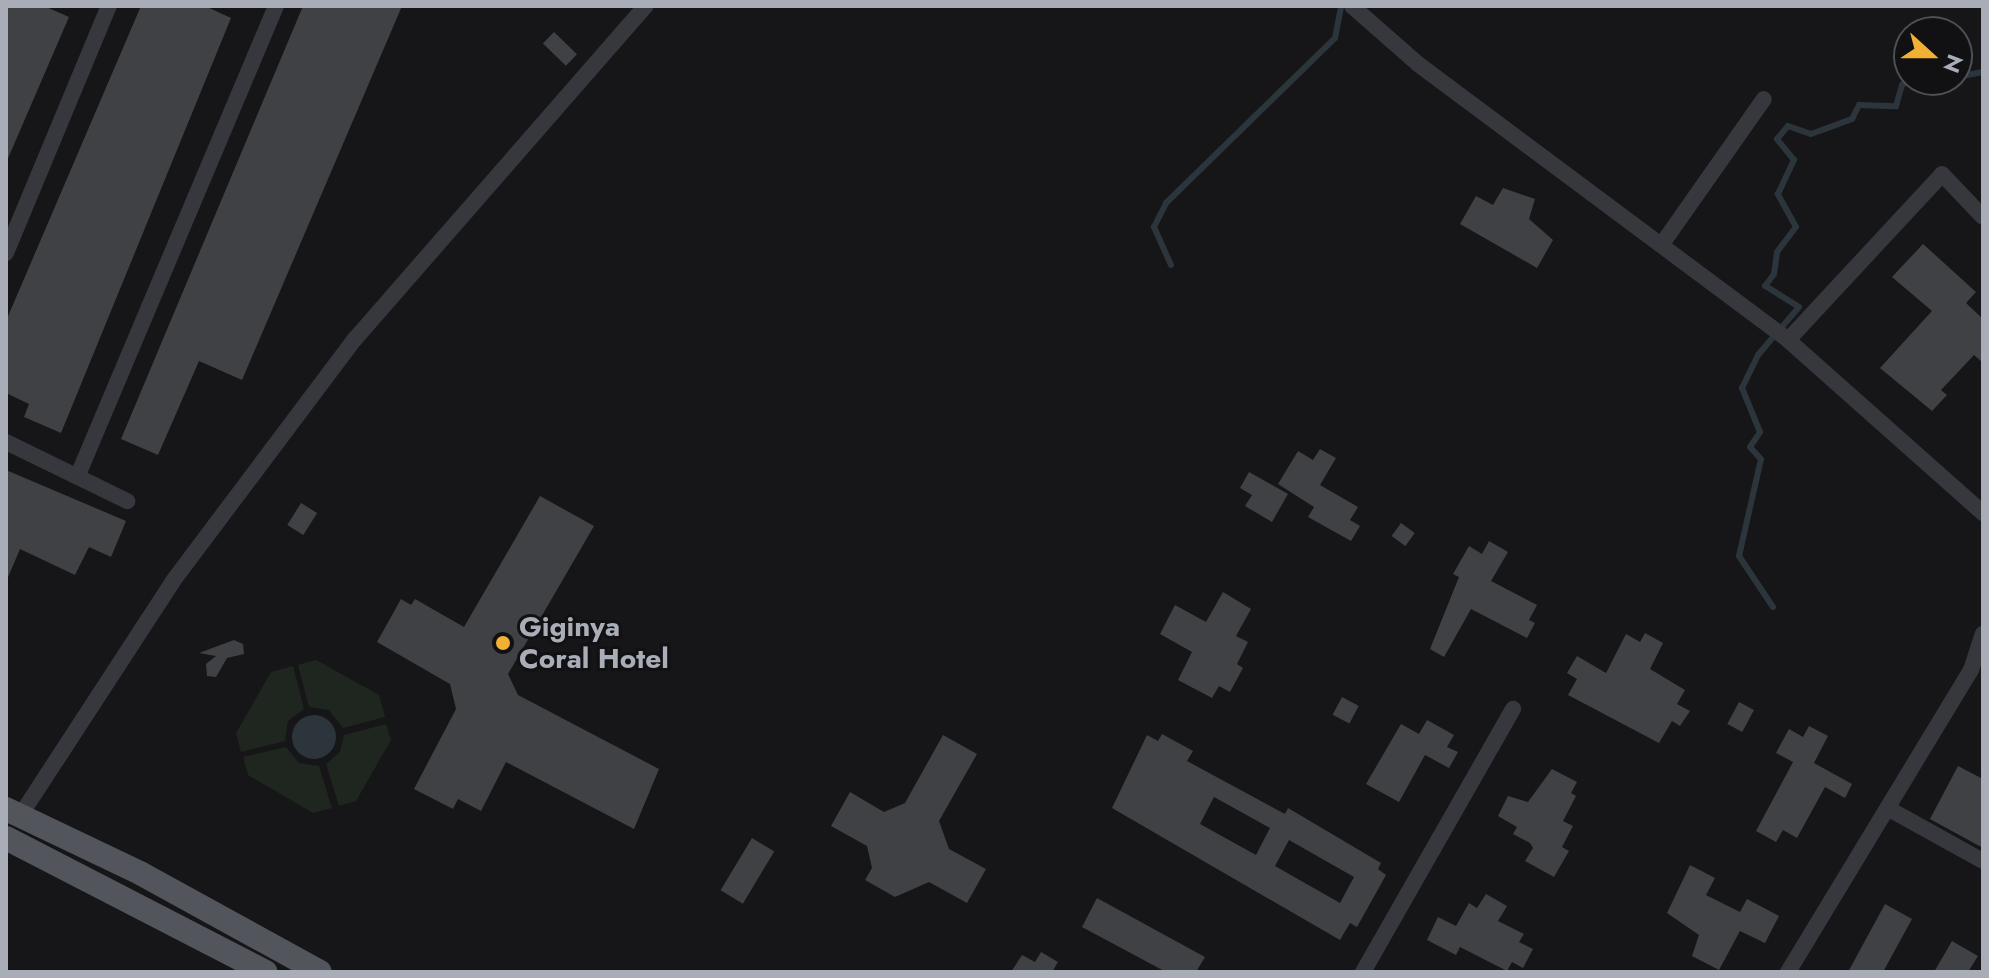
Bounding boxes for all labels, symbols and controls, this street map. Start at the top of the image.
north arrow [1893,16,1973,96]
text: N [1935,50,1972,78]
place label: Giginya Coral Hotel [519,610,669,676]
marker: Giginya Coral Hotel [494,634,512,652]

